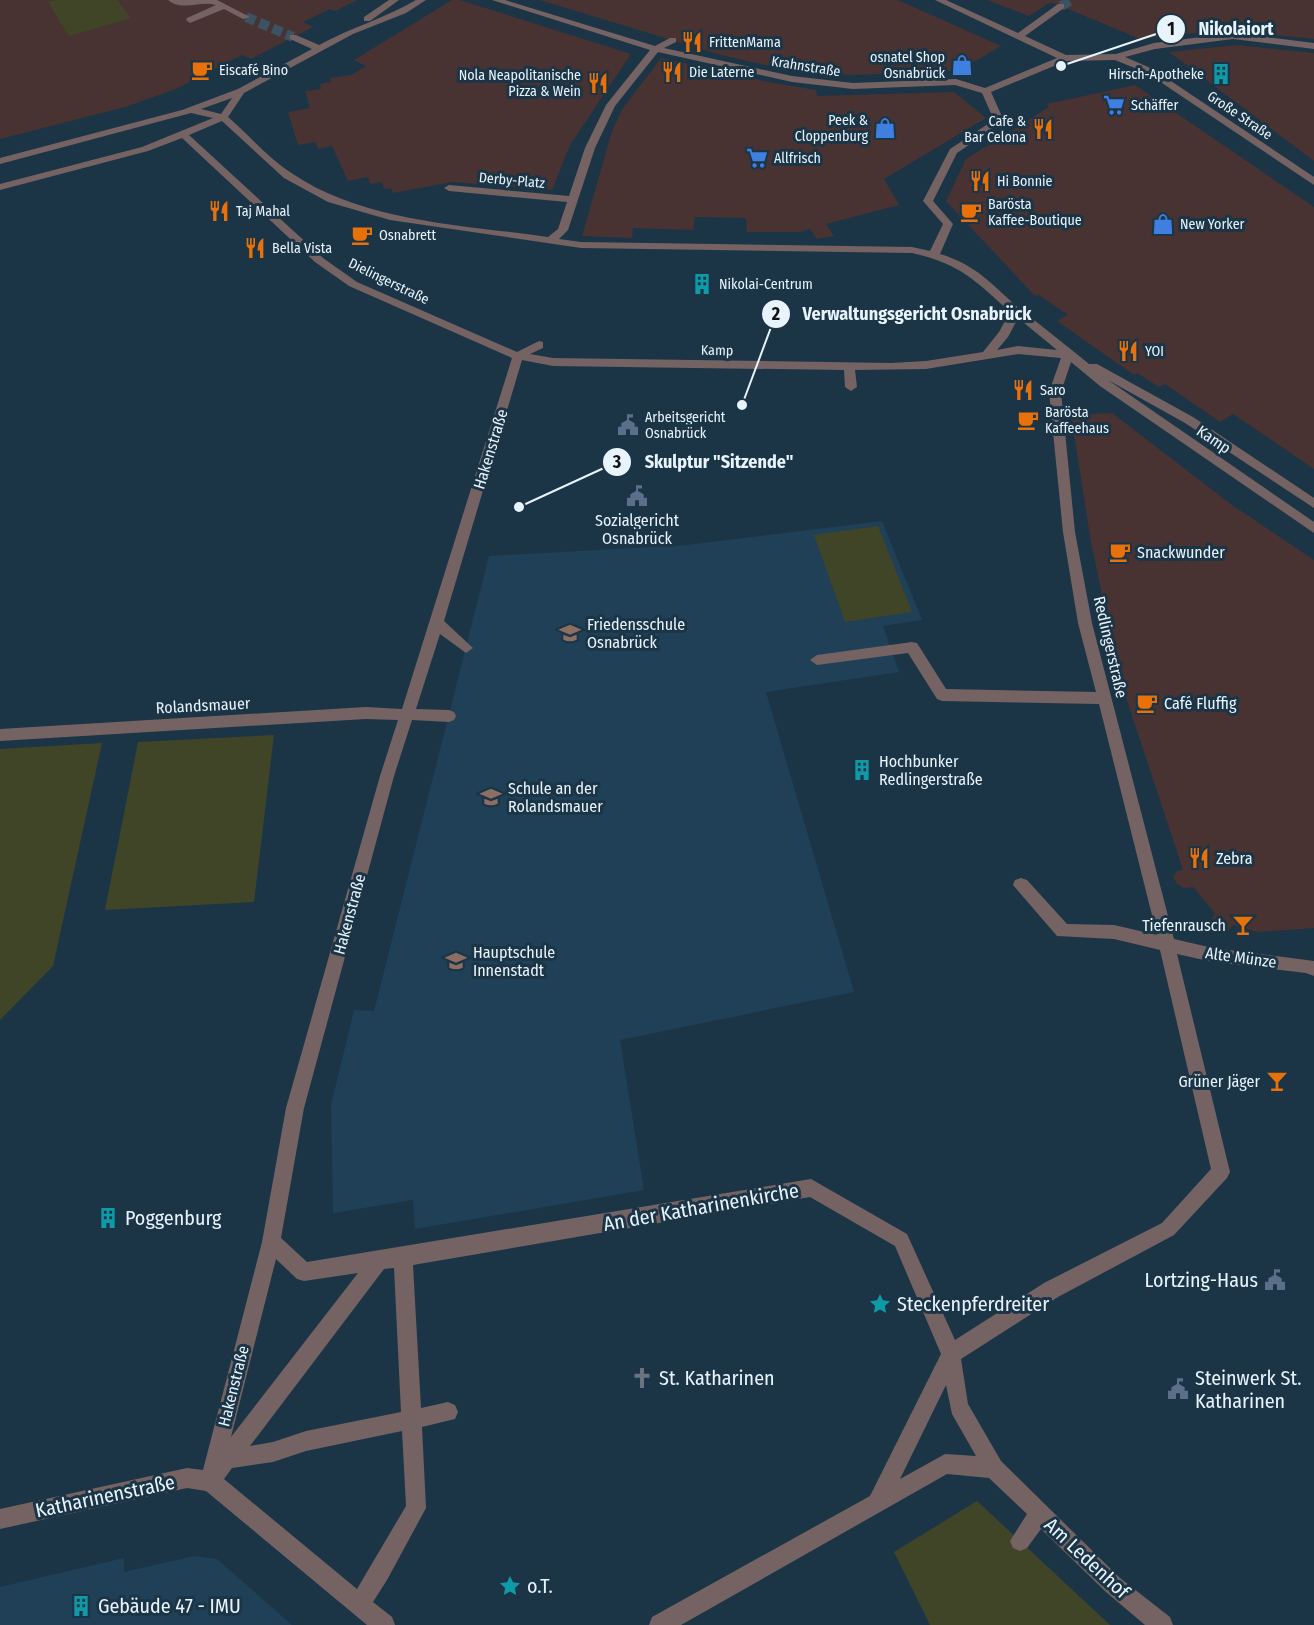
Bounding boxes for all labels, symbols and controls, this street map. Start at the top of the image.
callout: Nikolaiort [1156,11,1285,47]
text: 1 [1167,18,1175,40]
text: Nikolaiort [1199,18,1274,40]
restaurant icon: FrittenMama [680,30,704,54]
place label: FrittenMama [709,34,781,51]
place label: osnatel Shop Osnabrück [870,49,945,82]
street label: Krahnstraße [770,53,842,80]
shop icon: osnatel Shop Osnabrück [950,53,974,77]
cafe icon: Eiscafé Bino [190,58,214,82]
restaurant icon: Die Laterne [660,60,684,84]
place label: Eiscafé Bino [219,62,288,79]
building icon: Hirsch-Apotheke [1209,62,1233,86]
place label: Die Laterne [689,64,754,81]
place label: Hirsch-Apotheke [1109,66,1204,83]
place label: Nola Neapolitanische Pizza & Wein [459,67,581,100]
restaurant icon: Nola Neapolitanische Pizza & Wein [586,71,610,95]
street label: Große Straße [1204,87,1276,143]
supermarket icon: Schäffer [1102,93,1126,117]
place label: Schäffer [1131,97,1179,114]
place label: Peek & Cloppenburg [795,112,868,145]
place label: Cafe & Bar Celona [964,113,1026,146]
shop icon: Peek & Cloppenburg [873,116,897,140]
restaurant icon: Cafe & Bar Celona [1031,117,1055,141]
supermarket icon: Allfrisch [745,146,769,170]
place label: Allfrisch [774,150,821,167]
street label: Derby-Platz [478,169,546,192]
restaurant icon: Hi Bonnie [968,169,992,193]
place label: Hi Bonnie [997,173,1053,190]
place label: Barösta Kaffee-Boutique [988,196,1082,229]
restaurant icon: Taj Mahal [207,199,231,223]
cafe icon: Barösta Kaffee-Boutique [959,200,983,224]
place label: Taj Mahal [236,203,290,220]
shop icon: New Yorker [1151,212,1175,236]
place label: New Yorker [1180,216,1245,233]
cafe icon: Osnabrett [350,223,374,247]
place label: Osnabrett [379,227,436,244]
restaurant icon: Bella Vista [243,236,267,260]
place label: Bella Vista [272,240,332,257]
street label: Dielingerstraße [346,255,432,308]
building icon: Nikolai-Centrum [690,272,714,296]
place label: Nikolai-Centrum [719,276,813,293]
callout: Verwaltungsgericht Osnabrück [761,296,1044,332]
text: 2 [771,303,780,325]
text: Verwaltungsgericht Osnabrück [802,303,1032,325]
restaurant icon: YOI [1116,339,1140,363]
street label: Kamp [701,342,733,359]
place label: YOI [1145,343,1164,360]
restaurant icon: Saro [1011,378,1035,402]
place label: Saro [1040,382,1066,399]
place label: Barösta Kaffeehaus [1045,404,1109,437]
street label: Hakenstraße [469,407,512,491]
cafe icon: Barösta Kaffeehaus [1016,408,1040,432]
place label: Arbeitsgericht Osnabrück [645,409,726,442]
public building icon: Arbeitsgericht Osnabrück [616,413,640,437]
street label: Kamp [1193,421,1234,458]
callout: Skulptur "Sitzende" [602,444,805,480]
text: 3 [612,451,622,473]
text: Skulptur "Sitzende" [645,451,793,473]
public building icon: Sozialgericht Osnabrück [625,484,649,508]
place label: Sozialgericht Osnabrück [595,511,680,548]
cafe icon: Snackwunder [1108,540,1132,564]
place label: Snackwunder [1137,543,1225,562]
street label: Redlingerstraße [1090,594,1131,700]
place label: Friedensschule Osnabrück [587,615,685,652]
school or university icon: Friedensschule Osnabrück [558,621,582,645]
cafe icon: Café Fluffig [1135,691,1159,715]
street label: Rolandsmauer [155,694,251,717]
place label: Café Fluffig [1164,694,1237,713]
place label: Hochbunker Redlingerstraße [879,752,983,789]
building icon: Hochbunker Redlingerstraße [850,758,874,782]
place label: Schule an der Rolandsmauer [508,779,603,816]
school or university icon: Schule an der Rolandsmauer [479,785,503,809]
restaurant icon: Zebra [1187,846,1211,870]
place label: Zebra [1216,849,1253,868]
street label: Hakenstraße [330,872,369,957]
bar icon: Tiefenrausch [1231,913,1255,937]
place label: Tiefenrausch [1142,916,1226,935]
place label: Hauptschule Innenstadt [473,943,555,980]
street label: Alte Münze [1204,943,1278,972]
school or university icon: Hauptschule Innenstadt [444,949,468,973]
bar icon: Grüner Jäger [1265,1069,1289,1093]
place label: Grüner Jäger [1178,1072,1260,1091]
street label: An der Katharinenkirche [601,1178,801,1236]
building icon: Poggenburg [96,1206,120,1230]
place label: Poggenburg [125,1206,222,1230]
place label: Lortzing-Haus [1145,1268,1258,1292]
public building icon: Lortzing-Haus [1263,1268,1287,1292]
place icon: Steckenpferdreiter [868,1292,892,1316]
place label: Steckenpferdreiter [897,1292,1049,1316]
street label: Hakenstraße [214,1344,253,1429]
church icon: St. Katharinen [630,1366,654,1390]
place label: St. Katharinen [659,1366,775,1390]
place label: Steinwerk St. Katharinen [1195,1366,1301,1413]
public building icon: Steinwerk St. Katharinen [1166,1377,1190,1401]
street label: Katharinenstraße [33,1470,177,1522]
street label: Am Ledenhof [1040,1513,1136,1605]
place icon: o.T. [498,1574,522,1598]
place label: o.T. [527,1574,553,1598]
building icon: Gebäude 47 - IMU [69,1594,93,1618]
place label: Gebäude 47 - IMU [98,1594,241,1618]

